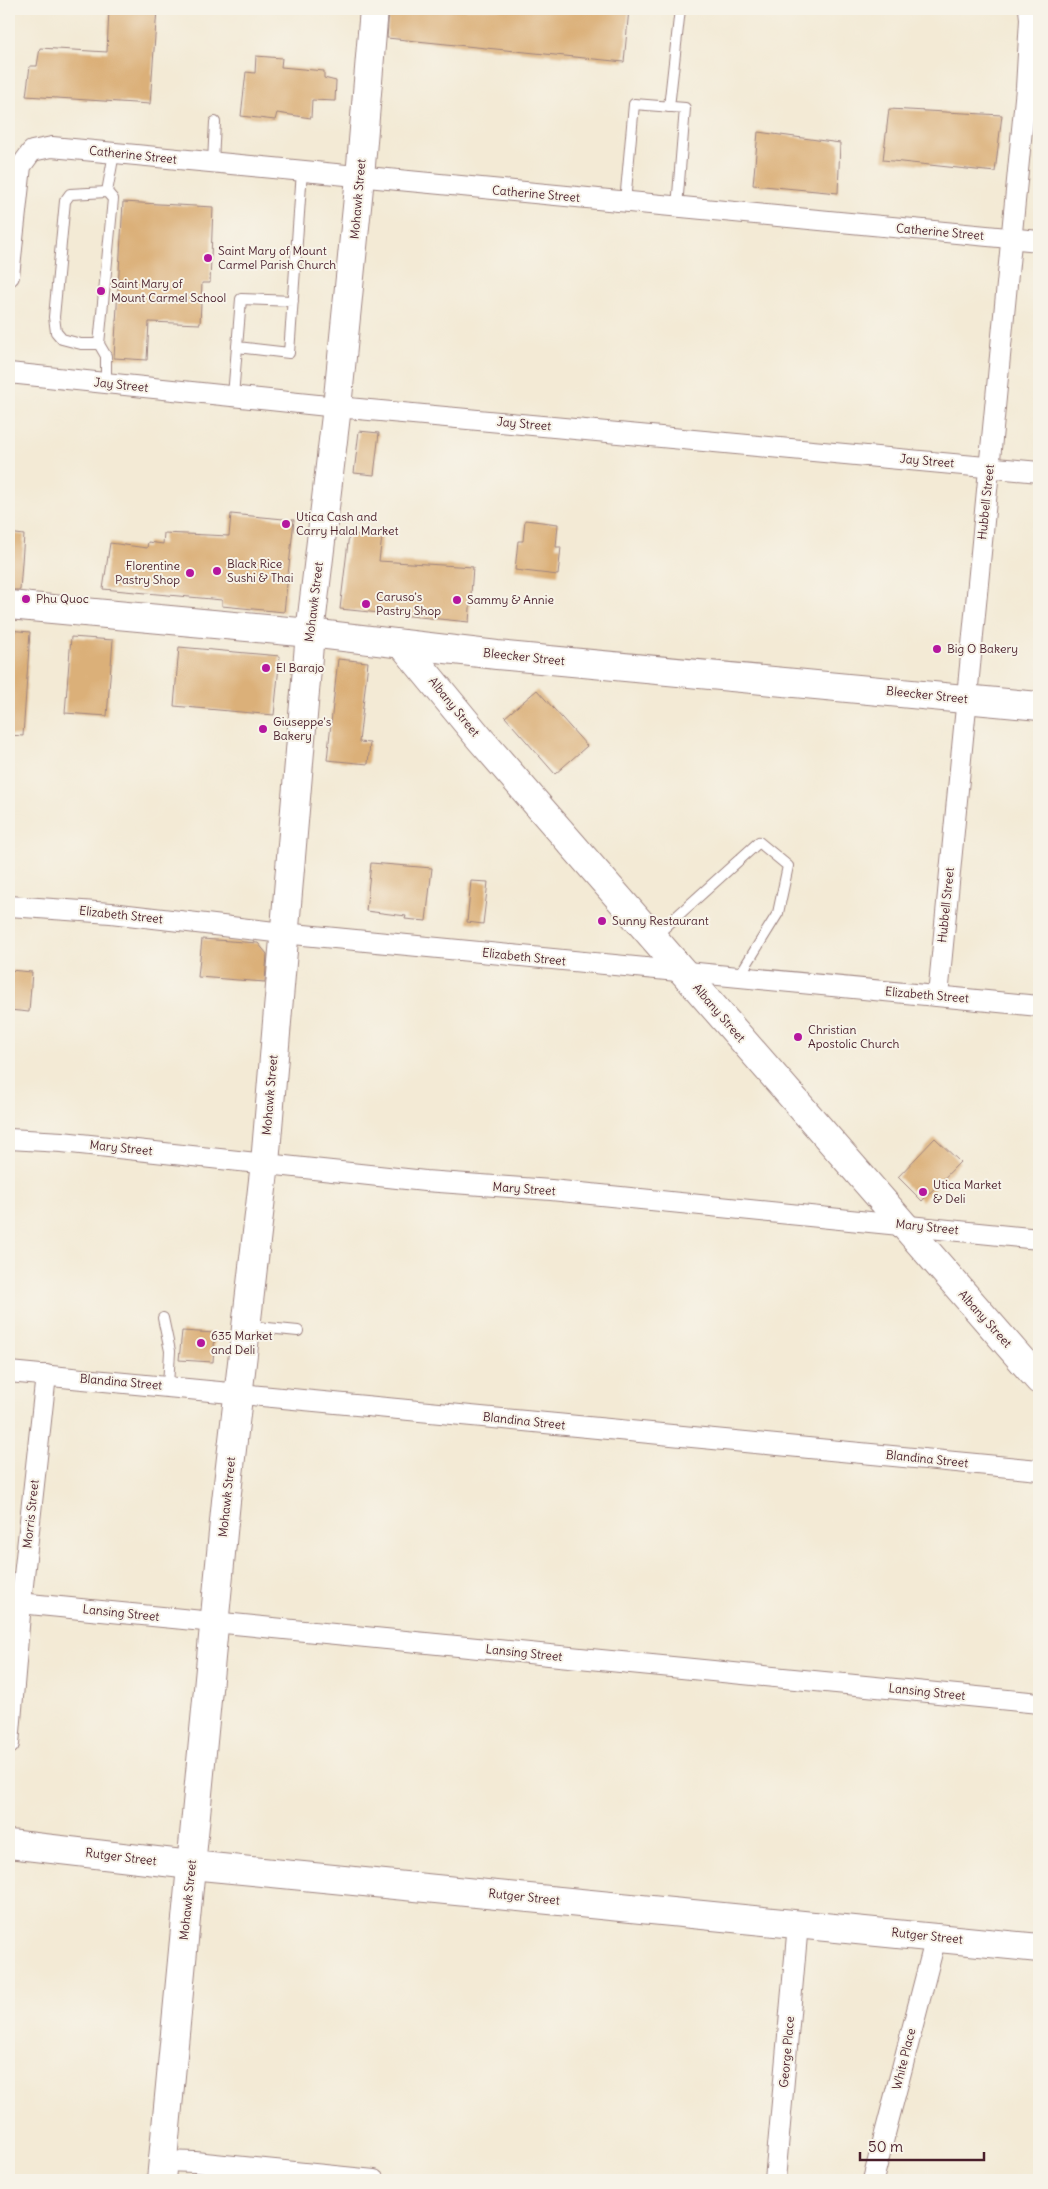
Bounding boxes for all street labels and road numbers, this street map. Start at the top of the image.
street label: Catherine Street [89,142,178,167]
street label: Mohawk Street [347,158,368,240]
street label: Catherine Street [492,182,581,205]
street label: Catherine Street [896,220,985,243]
street label: Jay Street [93,374,149,395]
street label: Jay Street [496,414,552,433]
street label: Jay Street [899,451,955,470]
street label: Hubbell Street [974,464,997,540]
street label: Mohawk Street [301,561,326,643]
street label: Bleecker Street [483,645,566,668]
street label: Albany Street [426,674,483,740]
street label: Bleecker Street [886,683,969,706]
street label: Hubbell Street [934,867,957,943]
street label: Elizabeth Street [79,903,164,926]
street label: Elizabeth Street [482,945,567,968]
street label: Albany Street [690,980,749,1045]
street label: Elizabeth Street [885,983,969,1006]
street label: Mohawk Street [259,1054,280,1136]
street label: Mary Street [89,1137,153,1158]
street label: Mary Street [492,1179,556,1198]
street label: Mary Street [895,1216,959,1237]
street label: Albany Street [956,1287,1015,1351]
street label: Blandina Street [79,1370,163,1393]
street label: Blandina Street [482,1409,566,1432]
street label: Blandina Street [885,1447,969,1470]
street label: Mohawk Street [215,1456,238,1538]
street label: Morris Street [19,1479,42,1549]
street label: Lansing Street [82,1601,160,1624]
street label: Lansing Street [485,1641,563,1664]
street label: Lansing Street [888,1680,966,1703]
street label: Rutger Street [85,1845,157,1868]
street label: Mohawk Street [176,1859,199,1941]
street label: Rutger Street [488,1885,560,1908]
street label: Rutger Street [891,1924,963,1947]
street label: George Place [776,2016,797,2088]
street label: White Place [889,2027,918,2091]

